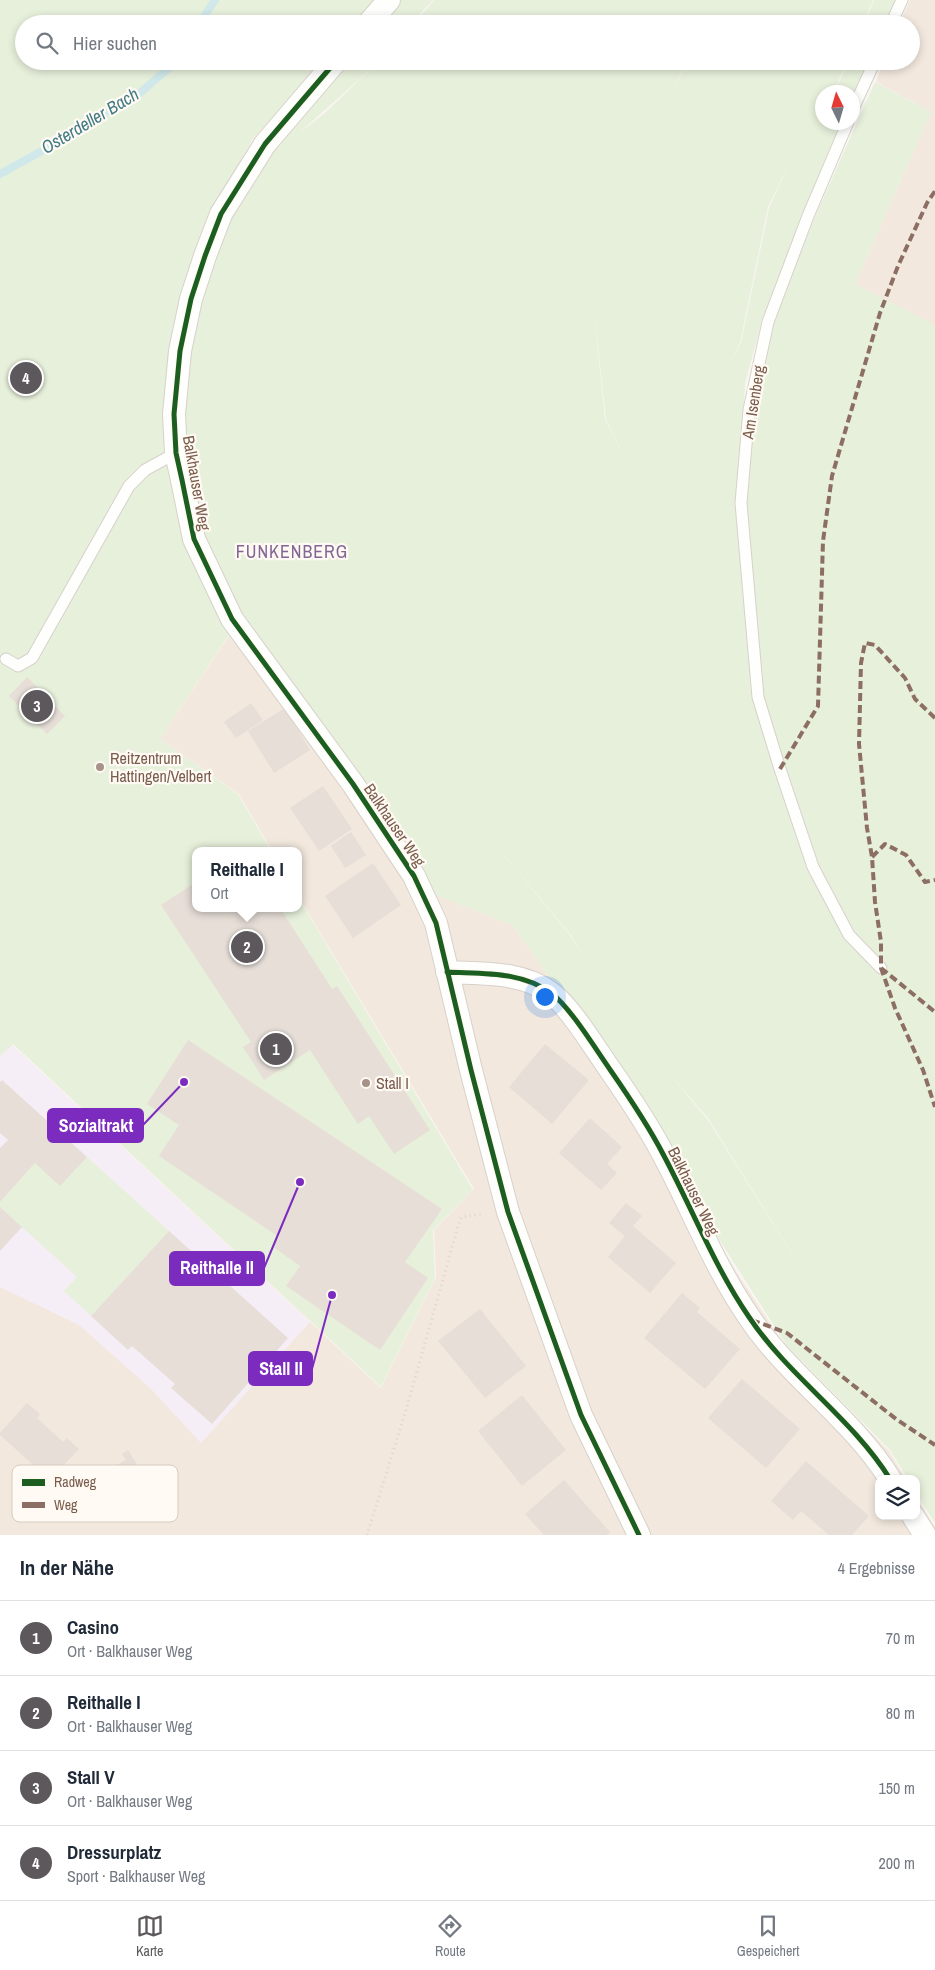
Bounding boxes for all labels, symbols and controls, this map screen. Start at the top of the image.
search box [15,15,920,70]
icon: search [33,29,61,57]
text: Hier suchen [73,30,157,56]
water label: Osterdeller Bach [36,82,143,160]
north arrow [815,85,860,130]
pin: 4 [10,359,42,397]
street label: Am Isenberg [736,363,770,441]
street label: Balkhauser Weg [178,434,216,533]
district label: FUNKENBERG [236,539,348,564]
pin: 3 [21,687,53,725]
place label: Reitzentrum Hattingen/Velbert [110,747,212,787]
marker: Reitzentrum Hattingen/Velbert [94,761,106,773]
street label: Balkhauser Weg [359,779,431,872]
popup [192,847,302,912]
text: Reithalle I [210,856,284,882]
text: Ort [210,882,228,904]
pin: 2 [231,928,263,966]
your location [532,984,558,1010]
pin: 1 [260,1030,292,1068]
place label: Stall I [376,1072,409,1094]
marker: Stall I [360,1077,372,1089]
callout: Sozialtrakt [48,1109,143,1142]
text: Sozialtrakt [59,1113,133,1138]
street label: Balkhauser Weg [663,1143,725,1240]
callout: Reithalle II [170,1252,264,1285]
text: Reithalle II [180,1255,254,1280]
callout: Stall II [249,1352,312,1385]
text: Stall II [259,1356,303,1381]
legend [12,1465,178,1522]
text: Radweg [54,1473,97,1491]
map controls [875,1475,920,1520]
button: layers [875,1475,920,1520]
text: Weg [54,1496,78,1514]
text: In der Nähe [20,1553,114,1582]
text: 4 Ergebnisse [838,1557,915,1579]
text: Casino [67,1614,119,1640]
text: 1 [32,1627,40,1649]
text: 70 m [886,1627,915,1649]
text: Ort · Balkhauser Weg [67,1640,192,1662]
text: Reithalle I [67,1689,141,1715]
text: 2 [32,1702,40,1724]
text: 80 m [886,1702,915,1724]
text: Ort · Balkhauser Weg [67,1715,192,1737]
text: Stall V [67,1764,115,1790]
text: 3 [32,1777,40,1799]
text: 150 m [879,1777,915,1799]
text: Ort · Balkhauser Weg [67,1790,192,1812]
text: Dressurplatz [67,1839,161,1865]
text: 4 [32,1852,40,1874]
text: 200 m [879,1852,915,1874]
text: Sport · Balkhauser Weg [67,1865,205,1887]
tab: Karte [136,1912,164,1960]
tab: Route [435,1912,466,1960]
tab: Gespeichert [737,1912,799,1960]

